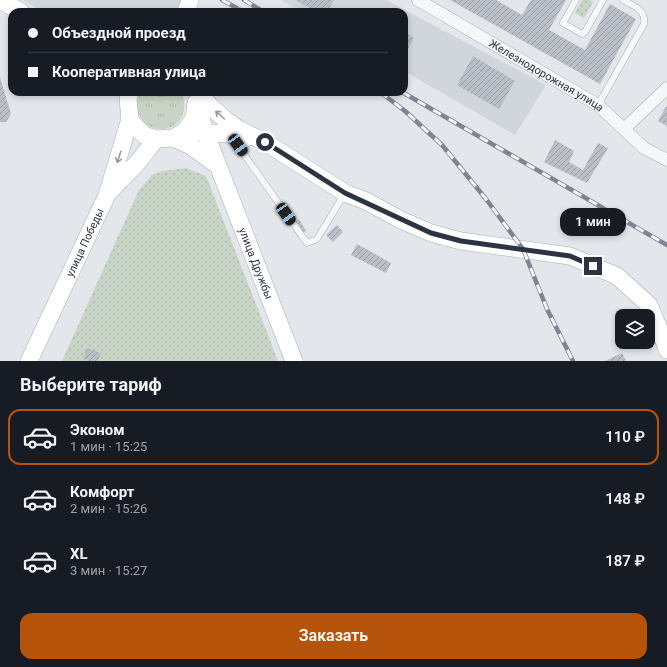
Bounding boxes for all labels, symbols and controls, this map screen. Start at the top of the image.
text: Объездной проезд [52,24,186,42]
street label: Железнодорожная улица [487,37,607,114]
text: Кооперативная улица [52,63,206,81]
one-way arrow [215,110,225,119]
car [226,132,250,158]
route start [256,133,274,151]
one-way arrow [115,150,122,163]
car [274,201,298,227]
street label: улица Победы [63,206,106,279]
callout: 1 мин [560,208,626,236]
text: 1 мин [575,214,611,229]
street label: улица Дружбы [236,226,276,301]
route end [584,257,602,275]
map controls [615,309,655,349]
button: layers [615,309,655,349]
text: Выберите тариф [20,374,162,395]
icon: car [22,419,58,455]
text: Эконом [70,421,125,439]
text: 110 ₽ [605,428,645,446]
text: 1 мин · 15:25 [70,439,147,454]
icon: car [22,481,58,517]
text: Комфорт [70,483,134,501]
text: 148 ₽ [605,490,645,508]
text: 2 мин · 15:26 [70,501,147,516]
icon: car [22,543,58,579]
text: XL [70,545,88,563]
text: 187 ₽ [605,552,645,570]
text: 3 мин · 15:27 [70,563,147,578]
button: Заказать [20,613,647,659]

